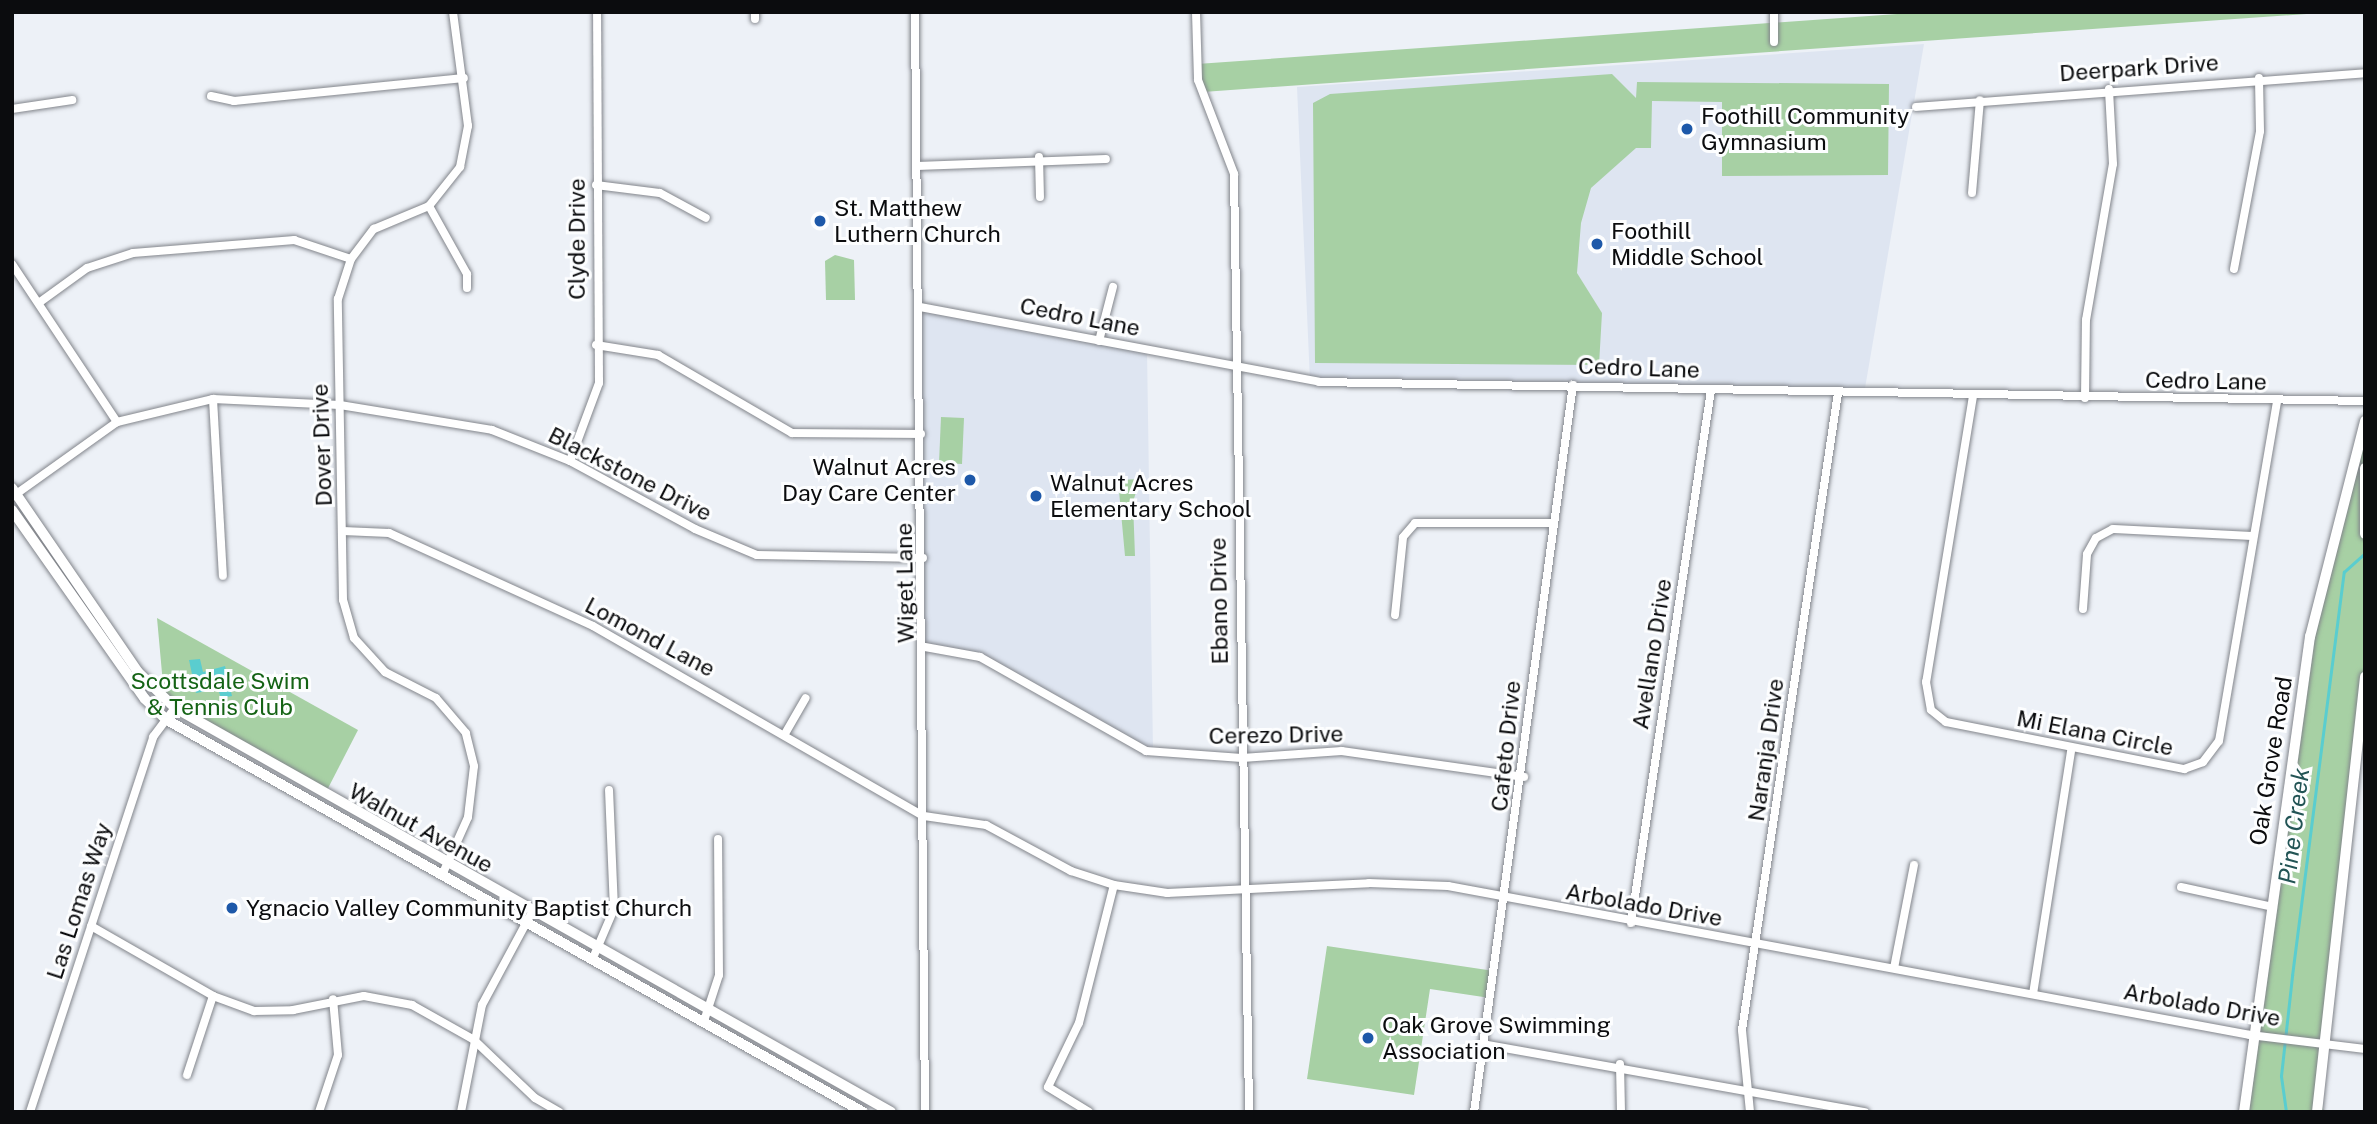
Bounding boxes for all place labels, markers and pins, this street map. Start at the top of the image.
place label: Foothill Community Gymnasium [1701,102,1909,156]
marker: Foothill Community Gymnasium [1679,121,1695,137]
place label: St. Matthew Luthern Church [834,194,1001,248]
marker: St. Matthew Luthern Church [812,213,828,229]
place label: Foothill Middle School [1611,217,1764,271]
marker: Foothill Middle School [1589,236,1605,252]
place label: Walnut Acres Day Care Center [782,453,956,507]
place label: Walnut Acres Elementary School [1050,469,1252,523]
marker: Walnut Acres Day Care Center [962,472,978,488]
marker: Walnut Acres Elementary School [1028,488,1044,504]
place label: Ygnacio Valley Community Baptist Church [246,894,693,922]
marker: Ygnacio Valley Community Baptist Church [224,900,240,916]
place label: Oak Grove Swimming Association [1382,1011,1611,1065]
marker: Oak Grove Swimming Association [1360,1030,1376,1046]

